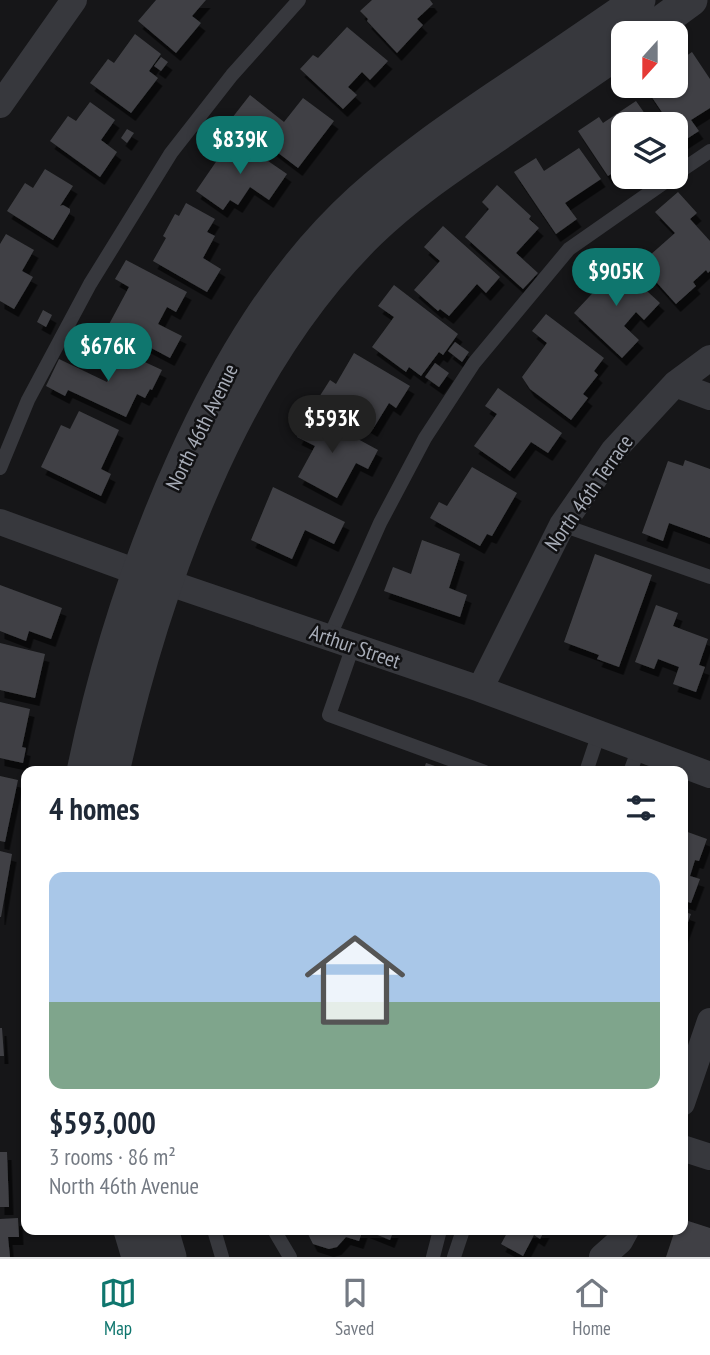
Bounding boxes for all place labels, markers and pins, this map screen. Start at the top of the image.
pin: $839K [191,116,289,176]
pin: $905K [567,248,665,308]
pin: $676K [59,324,157,383]
pin: $593K [283,396,381,455]

